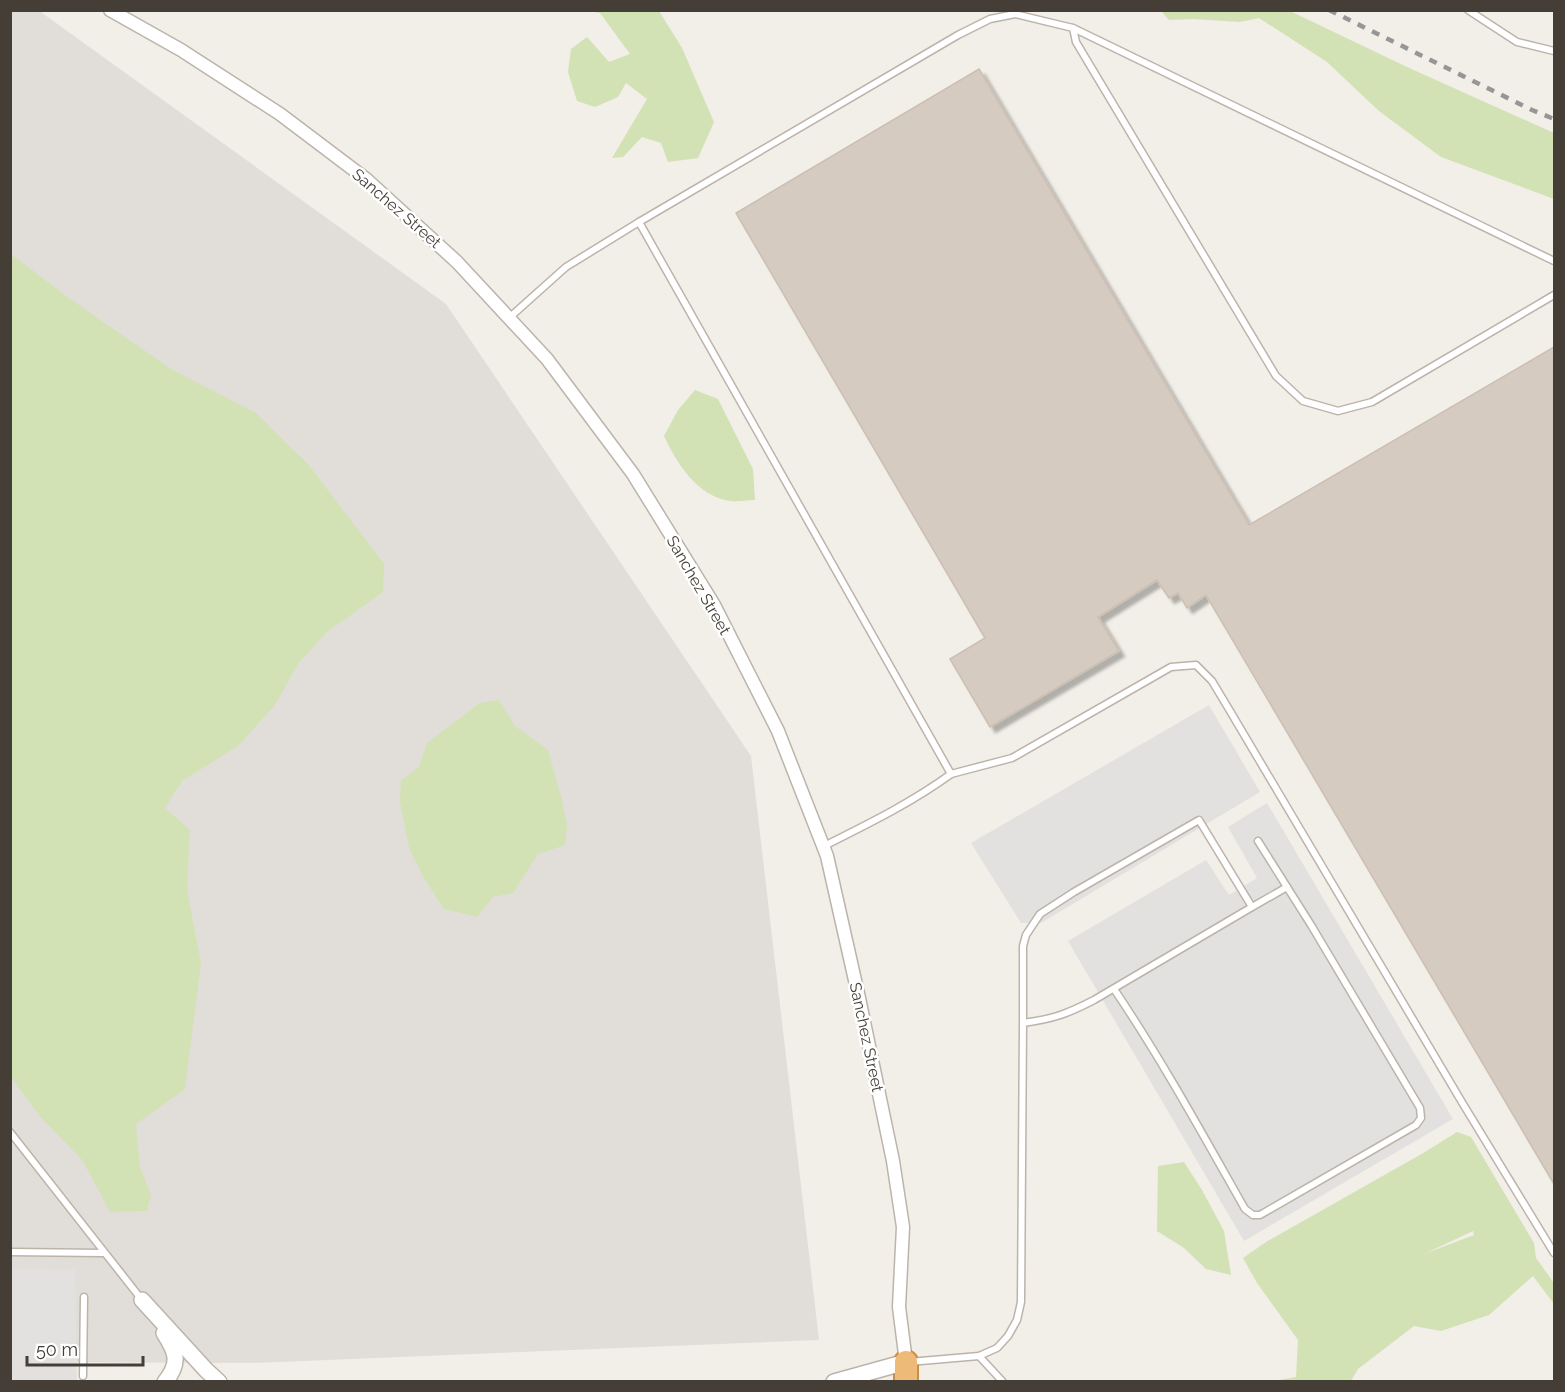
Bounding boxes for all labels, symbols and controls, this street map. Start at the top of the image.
street label: Sanchez Street [348,165,445,253]
street label: Sanchez Street [662,532,735,639]
street label: Sanchez Street [846,981,888,1094]
scale bar [27,1329,142,1367]
text: 50 m [36,1339,78,1360]

